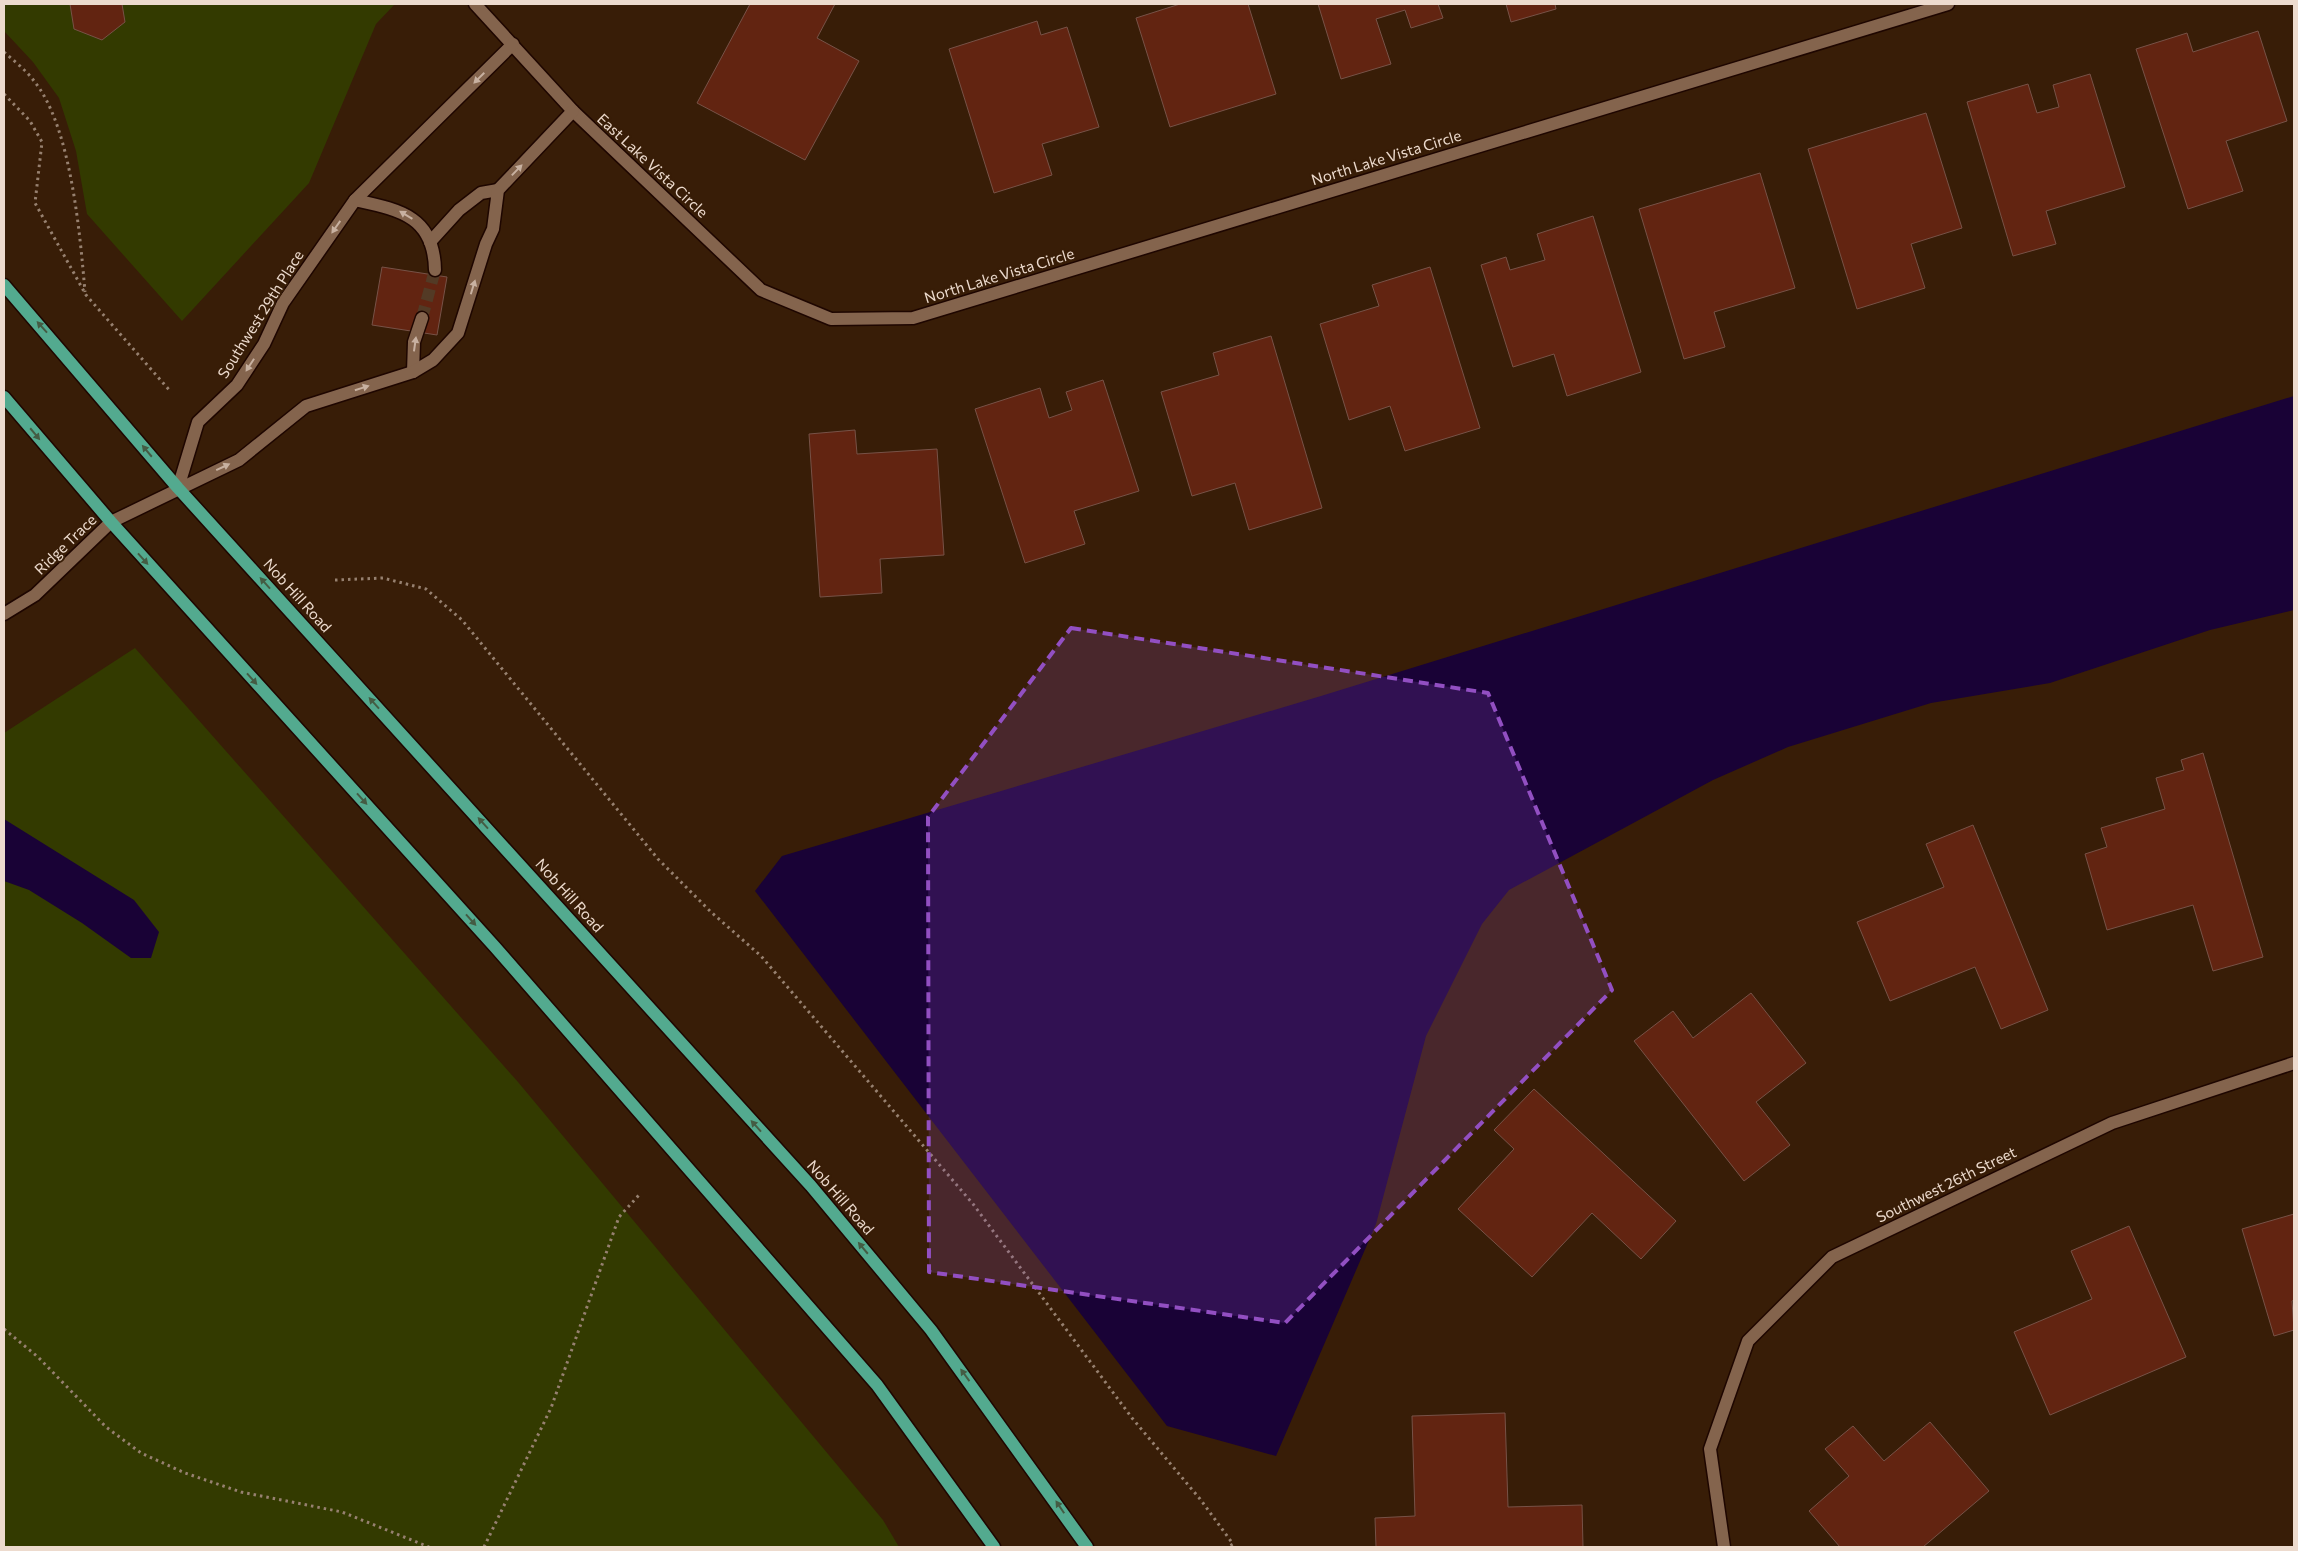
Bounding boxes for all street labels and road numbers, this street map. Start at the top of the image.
street label: East Lake Vista Circle [594,109,712,221]
street label: North Lake Vista Circle [1309,126,1463,188]
street label: North Lake Vista Circle [922,244,1076,306]
street label: Southwest 29th Place [213,247,307,381]
street label: Ridge Trace [30,510,100,578]
street label: Nob Hill Road [260,555,336,635]
street label: Nob Hill Road [532,855,608,935]
street label: Southwest 26th Street [1873,1142,2019,1226]
street label: Nob Hill Road [804,1156,878,1238]

